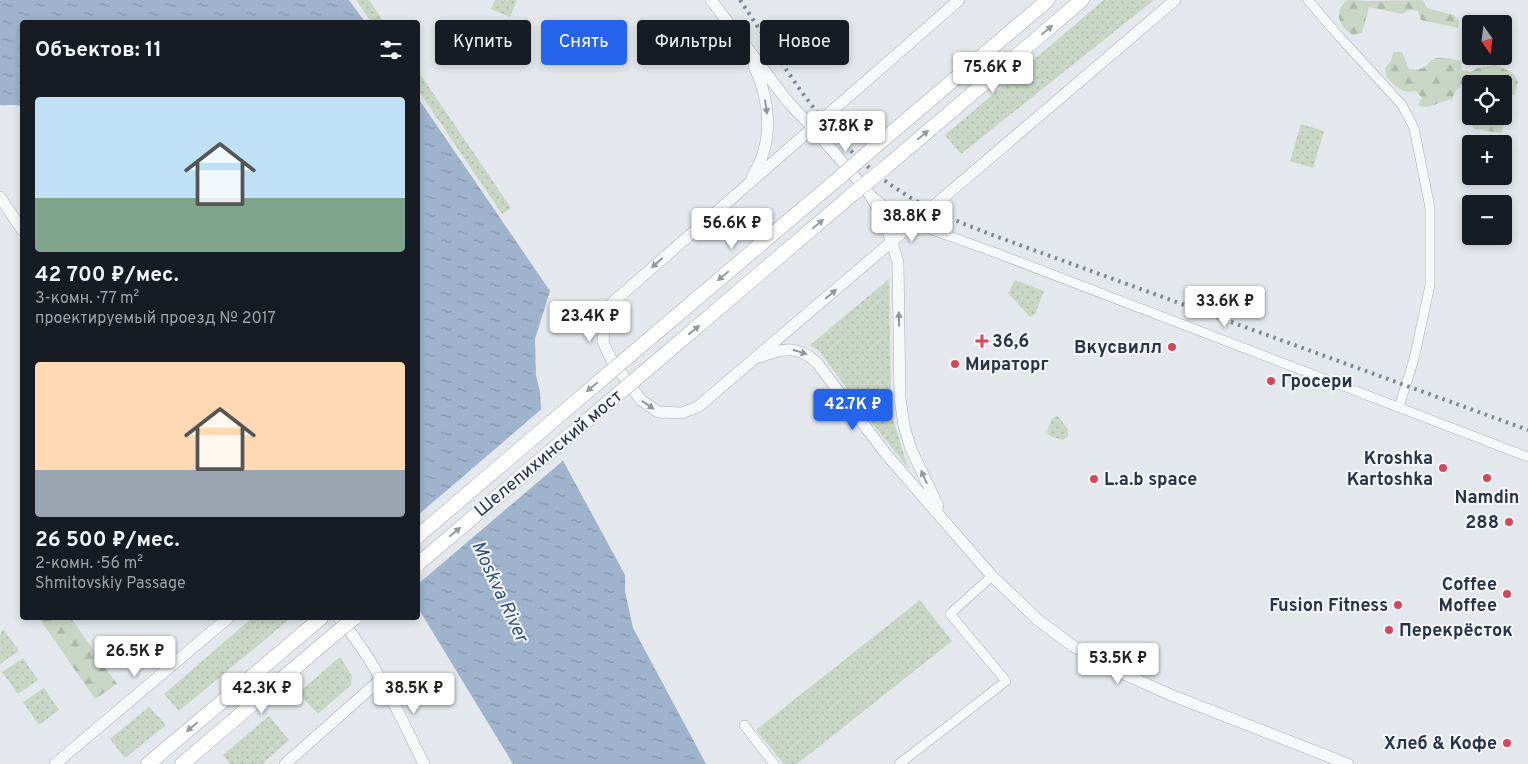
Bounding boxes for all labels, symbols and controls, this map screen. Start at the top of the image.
north arrow [1462,15,1512,65]
map controls [1462,15,1512,245]
chip: Купить [435,20,531,65]
chip: Снять [541,20,627,65]
chip: Фильтры [637,20,750,65]
chip: Новое [760,20,849,65]
one-way arrow [1040,24,1052,36]
icon: filters [377,36,405,64]
text: Объектов: 11 [35,37,162,64]
pin: 75.6K ₽ [947,52,1039,94]
text: 75.6K ₽ [964,58,1022,78]
button: locate [1462,75,1512,125]
one-way arrow [763,99,771,115]
pin: 37.8K ₽ [800,110,892,153]
text: 37.8K ₽ [818,117,874,137]
icon: home [175,129,265,219]
one-way arrow [916,129,928,141]
button: + [1462,135,1512,185]
button: − [1462,195,1512,245]
pin: 38.8K ₽ [866,200,958,243]
text: 38.8K ₽ [882,207,942,227]
pin: 56.6K ₽ [686,208,778,250]
text: 56.6K ₽ [702,214,762,234]
one-way arrow [811,219,824,230]
one-way arrow [652,257,664,269]
text: 42 700 ₽/мес. [35,262,179,289]
one-way arrow [716,271,729,282]
pin: 33.6K ₽ [1179,286,1271,328]
one-way arrow [824,288,836,300]
text: 3-комн. · 77 m² [35,289,139,309]
text: 33.6K ₽ [1196,292,1254,312]
pin: 23.4K ₽ [544,300,636,343]
text: 23.4K ₽ [560,307,620,327]
text: проектируемый проезд № 2017 [35,309,276,329]
one-way arrow [895,310,903,326]
one-way arrow [687,324,700,335]
place label: 36,6 [992,331,1029,354]
marker: 36,6 [976,335,988,347]
place label: Вкусвилл [1074,337,1162,360]
marker: Вкусвилл [1166,341,1178,353]
one-way arrow [793,349,808,357]
place label: Мираторг [965,354,1049,377]
marker: Мираторг [949,358,961,370]
place label: Гросери [1281,371,1353,394]
marker: Гросери [1265,375,1277,387]
one-way arrow [586,382,599,393]
street label: Шелепихинский мост [470,385,628,523]
pin: 42.7K ₽ [807,388,899,431]
icon: home [175,394,265,484]
text: 42.7K ₽ [825,395,881,415]
one-way arrow [641,400,655,410]
place label: Kroshka Kartoshka [1347,448,1433,492]
marker: Kroshka Kartoshka [1437,462,1449,474]
place label: L.a.b space [1104,469,1197,492]
one-way arrow [919,470,927,484]
marker: Namdin [1481,472,1493,484]
marker: L.a.b space [1088,473,1100,485]
place label: Namdin [1454,487,1520,510]
place label: 288 [1465,512,1499,535]
marker: 288 [1503,516,1515,528]
text: 26 500 ₽/мес. [35,527,180,554]
one-way arrow [448,527,461,538]
water label: Moskva River [465,537,534,648]
text: 2-комн. · 56 m² [35,554,143,574]
text: Shmitovskiy Passage [35,574,186,594]
place label: Coffee Moffee [1439,574,1497,618]
marker: Coffee Moffee [1501,588,1513,600]
place label: Fusion Fitness [1269,595,1388,618]
marker: Fusion Fitness [1392,599,1404,611]
place label: Перекрёсток [1399,620,1513,643]
marker: Перекрёсток [1383,624,1395,636]
pin: 26.5K ₽ [89,636,181,678]
text: 26.5K ₽ [105,642,165,662]
pin: 53.5K ₽ [1072,642,1164,685]
text: 53.5K ₽ [1089,649,1147,669]
pin: 42.3K ₽ [216,672,308,715]
pin: 38.5K ₽ [368,672,460,715]
text: 42.3K ₽ [232,679,292,699]
text: 38.5K ₽ [385,679,443,699]
one-way arrow [186,721,198,733]
place label: Хлеб & Кофе [1384,733,1497,756]
marker: Хлеб & Кофе [1501,737,1513,749]

